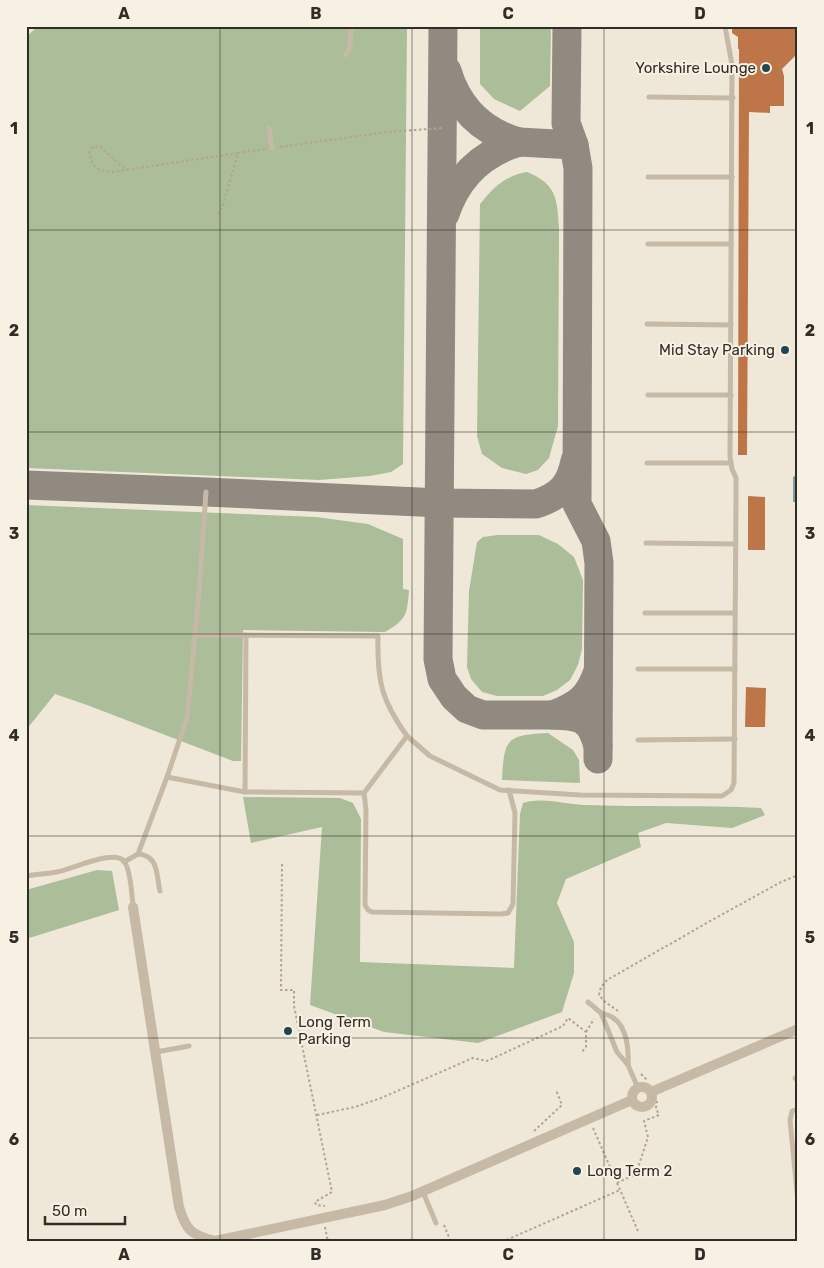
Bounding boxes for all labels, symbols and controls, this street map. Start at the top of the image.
text: A [118,4,130,23]
text: B [310,4,322,23]
text: C [502,4,514,23]
text: D [694,4,706,23]
place label: Yorkshire Lounge [635,59,756,77]
marker: Yorkshire Lounge [760,62,772,74]
text: 1 [10,119,18,138]
text: 1 [806,119,814,138]
text: 2 [9,321,19,340]
text: 2 [805,321,815,340]
place label: Mid Stay Parking [659,341,775,359]
marker: Mid Stay Parking [779,344,791,356]
text: 3 [9,524,19,543]
text: 3 [805,524,815,543]
text: 4 [9,726,20,745]
text: 4 [805,726,816,745]
text: 5 [9,928,19,947]
text: 5 [805,928,815,947]
place label: Long Term Parking [298,1013,371,1048]
marker: Long Term Parking [282,1025,294,1037]
text: 6 [9,1130,19,1149]
text: 6 [805,1130,815,1149]
place label: Long Term 2 [587,1162,673,1180]
marker: Long Term 2 [571,1165,583,1177]
scale bar [45,1193,125,1225]
text: 50 m [52,1202,87,1220]
text: A [118,1245,130,1264]
text: B [310,1245,322,1264]
text: C [502,1245,514,1264]
text: D [694,1245,706,1264]

